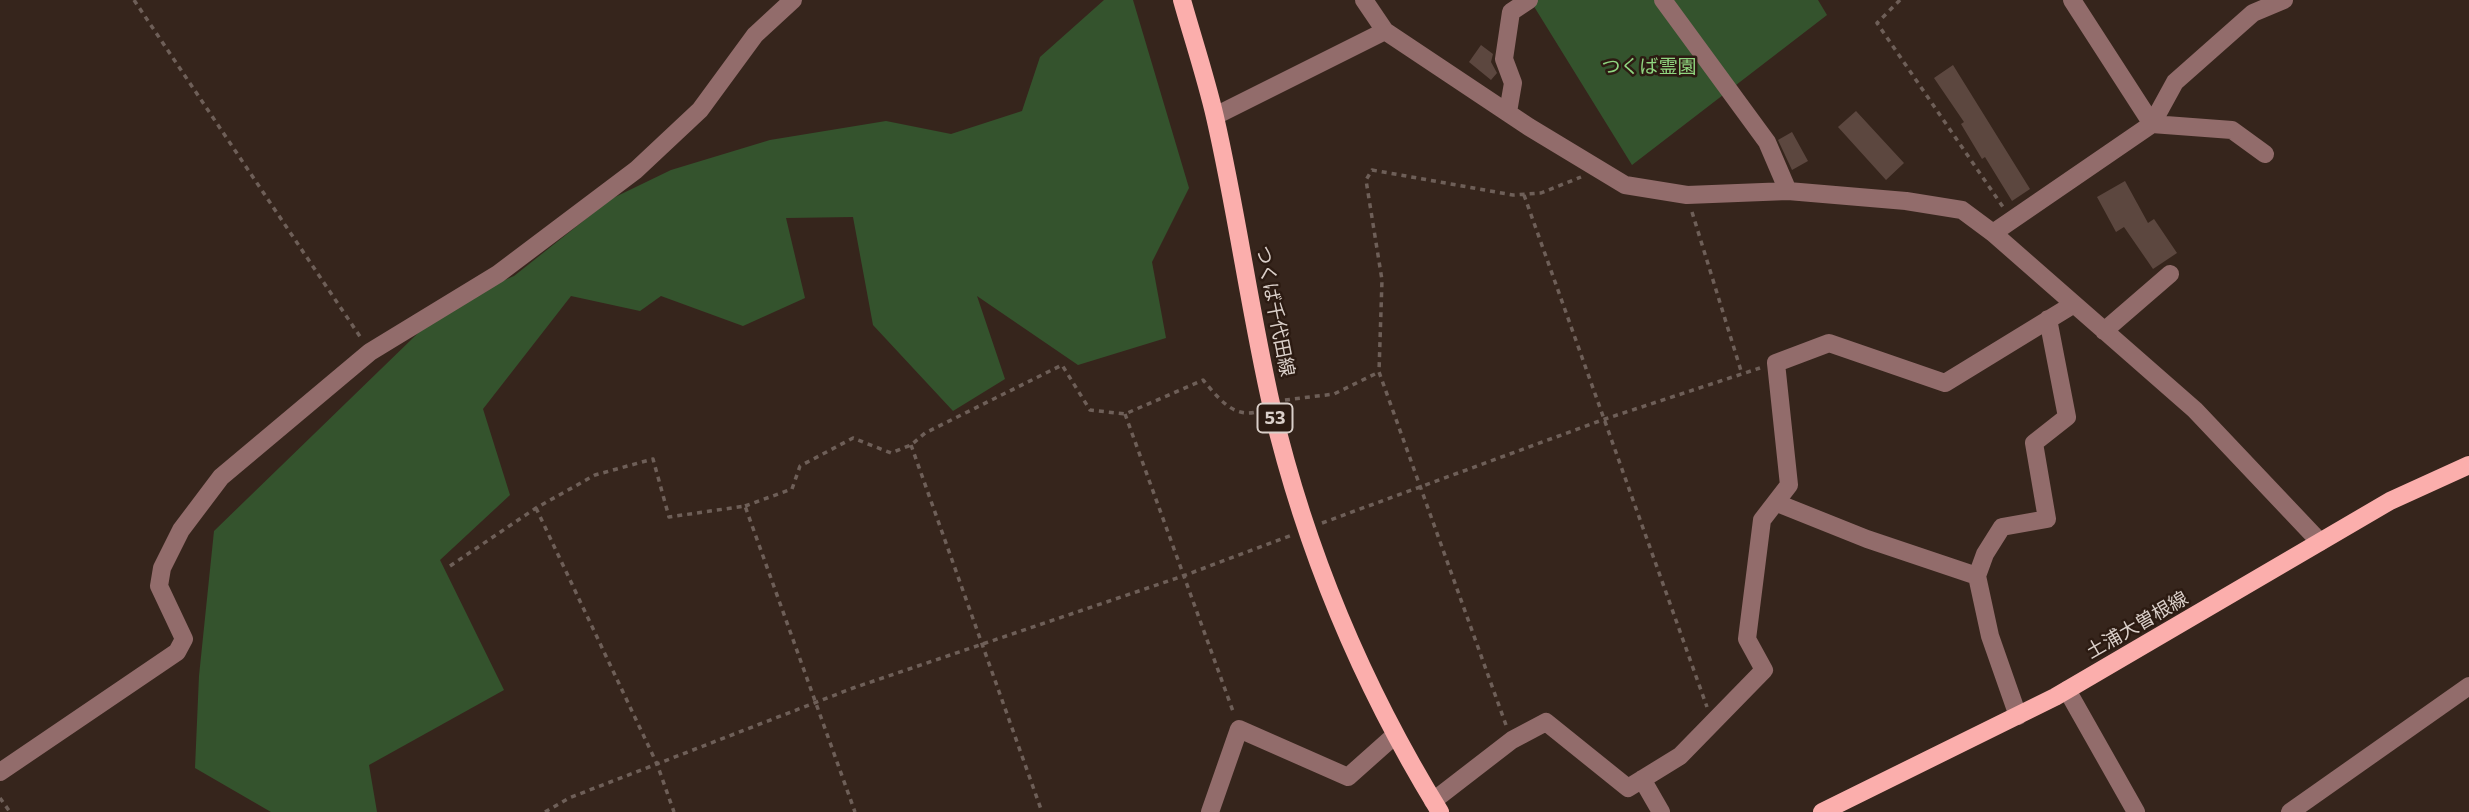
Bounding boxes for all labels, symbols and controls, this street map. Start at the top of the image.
park label: つくば霊園 [1602,56,1696,78]
street label: つくば千代田線 [1251,244,1299,378]
road number: 53 [1258,404,1292,432]
street label: 土浦大曽根線 [2082,587,2192,663]

